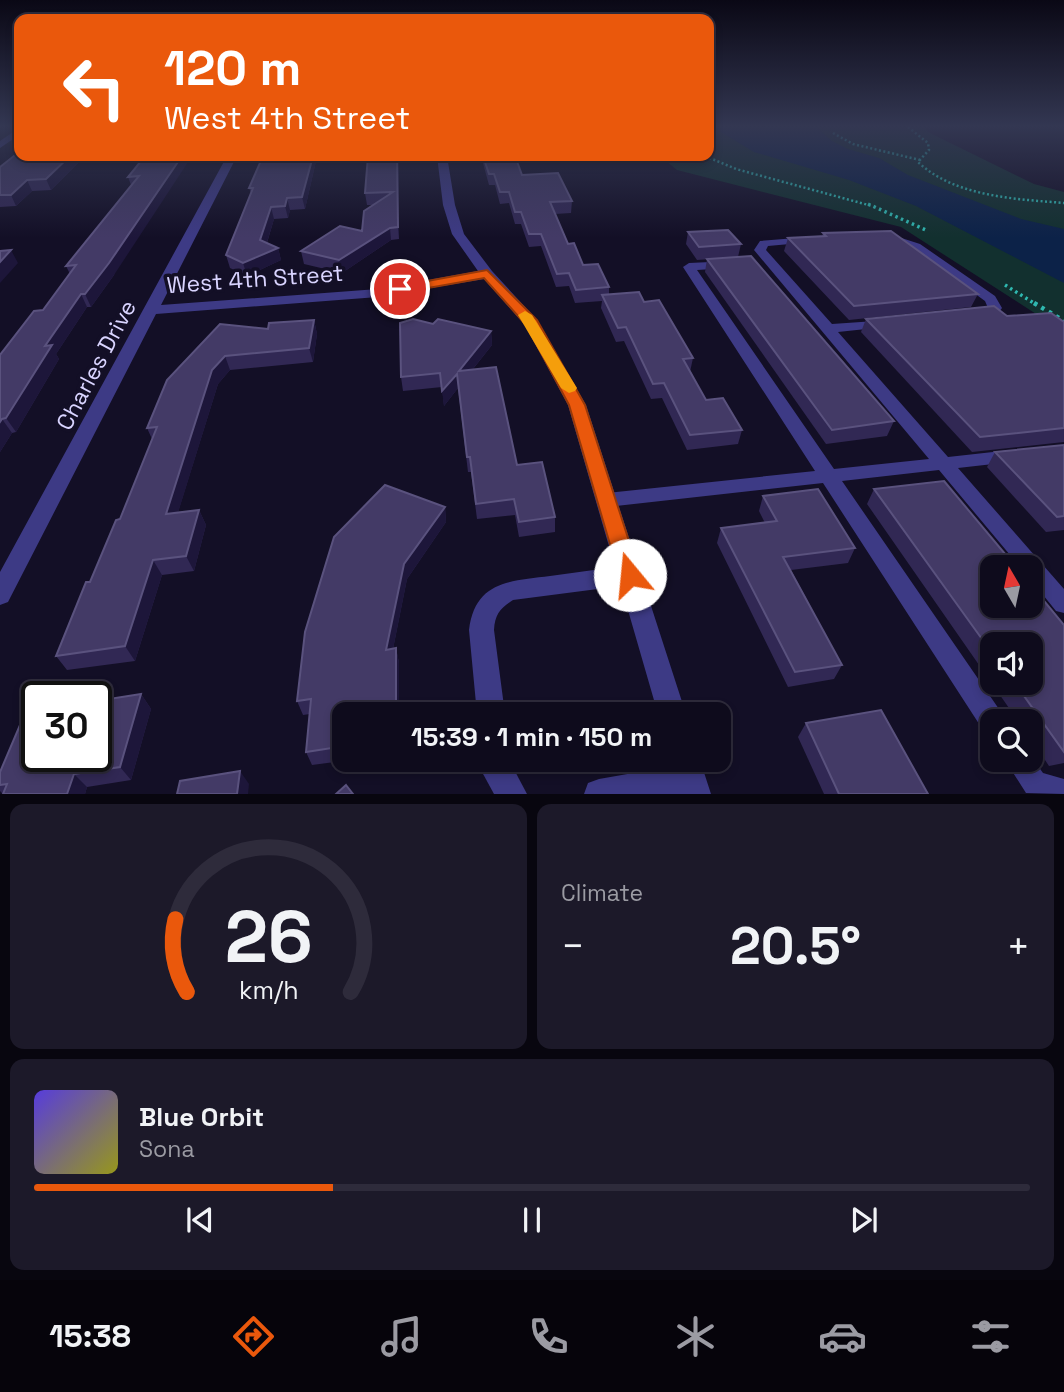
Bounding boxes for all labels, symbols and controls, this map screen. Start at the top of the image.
text: 120 m [164,37,301,99]
icon: left [49,42,140,133]
text: West 4th Street [164,98,410,138]
street label: West 4th Street [166,258,344,300]
pin [370,259,430,319]
icon: arrive [381,270,419,308]
street label: Charles Drive [49,295,143,435]
position arrow [593,538,667,612]
north arrow [980,555,1043,618]
map controls [980,555,1043,772]
button: sound [980,632,1043,695]
speed limit sign: 30 [21,681,112,772]
button: search [980,709,1043,772]
text: 15:39 · 1 min · 150 m [411,720,652,754]
text: Climate [561,878,643,908]
text: 26 [224,891,313,984]
text: 20.5° [730,913,861,979]
text: − [561,922,585,970]
text: + [1006,922,1030,970]
text: km/h [239,974,298,1006]
text: Blue Orbit [139,1100,264,1134]
text: Sona [139,1134,195,1164]
icon: previous [181,1201,219,1239]
icon: pause [513,1201,551,1239]
icon: next [845,1201,883,1239]
icon: directions [229,1312,278,1361]
icon: music [377,1312,426,1361]
icon: phone [524,1312,573,1361]
icon: climate [671,1312,720,1361]
icon: car [818,1312,867,1361]
icon: filters [966,1312,1015,1361]
text: 15:38 [49,1316,131,1356]

